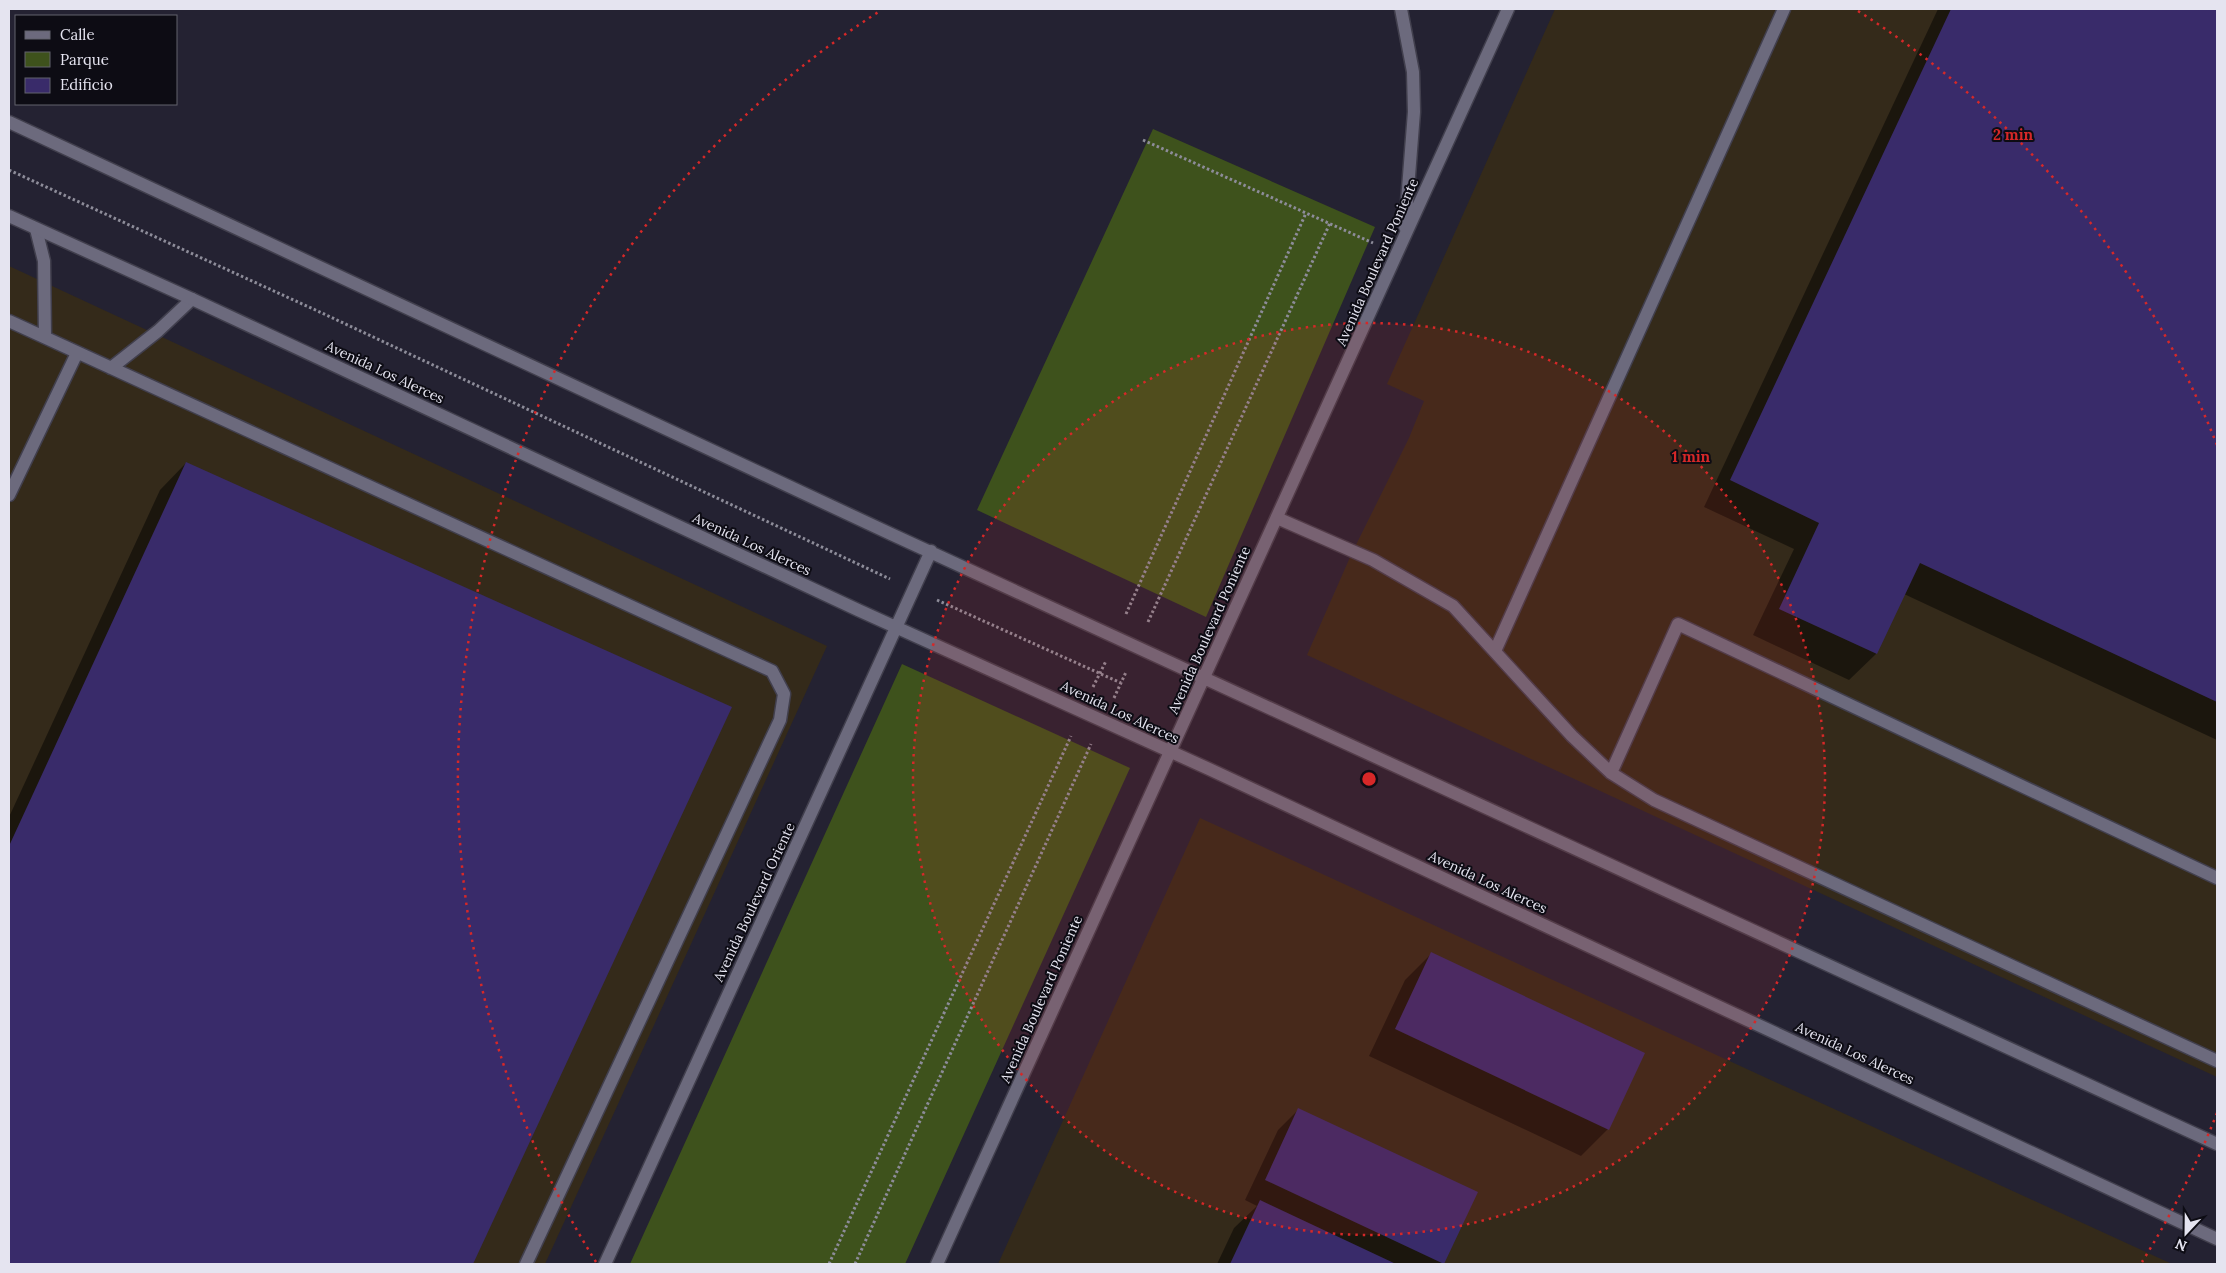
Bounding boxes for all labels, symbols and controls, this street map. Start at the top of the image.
legend [15,15,178,105]
text: Calle [60,25,95,44]
text: Parque [60,50,109,69]
text: Edificio [60,75,113,94]
text: 2 min [1993,125,2034,144]
street label: Avenida Boulevard Poniente [1331,175,1422,349]
street label: Avenida Los Alerces [322,336,447,407]
text: 1 min [1672,447,1711,466]
street label: Avenida Los Alerces [689,508,814,579]
street label: Avenida Boulevard Poniente [1163,543,1254,717]
street label: Avenida Los Alerces [1057,676,1182,747]
centre of rings [1360,770,1378,788]
street label: Avenida Boulevard Oriente [709,819,799,985]
street label: Avenida Los Alerces [1425,846,1550,917]
street label: Avenida Boulevard Poniente [995,912,1086,1086]
street label: Avenida Los Alerces [1792,1017,1917,1088]
north arrow [2161,1208,2211,1258]
text: N [2173,1235,2190,1255]

